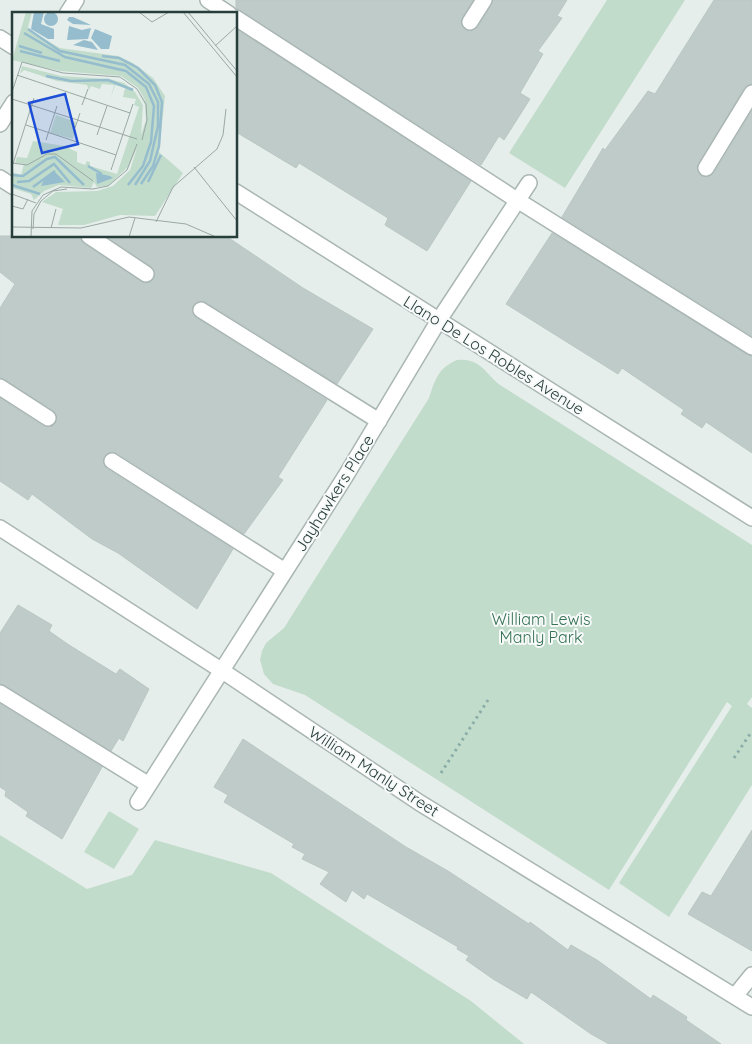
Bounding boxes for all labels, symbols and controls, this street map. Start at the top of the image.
inset map [12,12,238,238]
street label: Llano De Los Robles Avenue [400,291,588,419]
street label: Jayhawkers Place [290,431,378,555]
park label: William Lewis Manly Park [492,609,590,647]
street label: William Manly Street [305,721,443,821]

